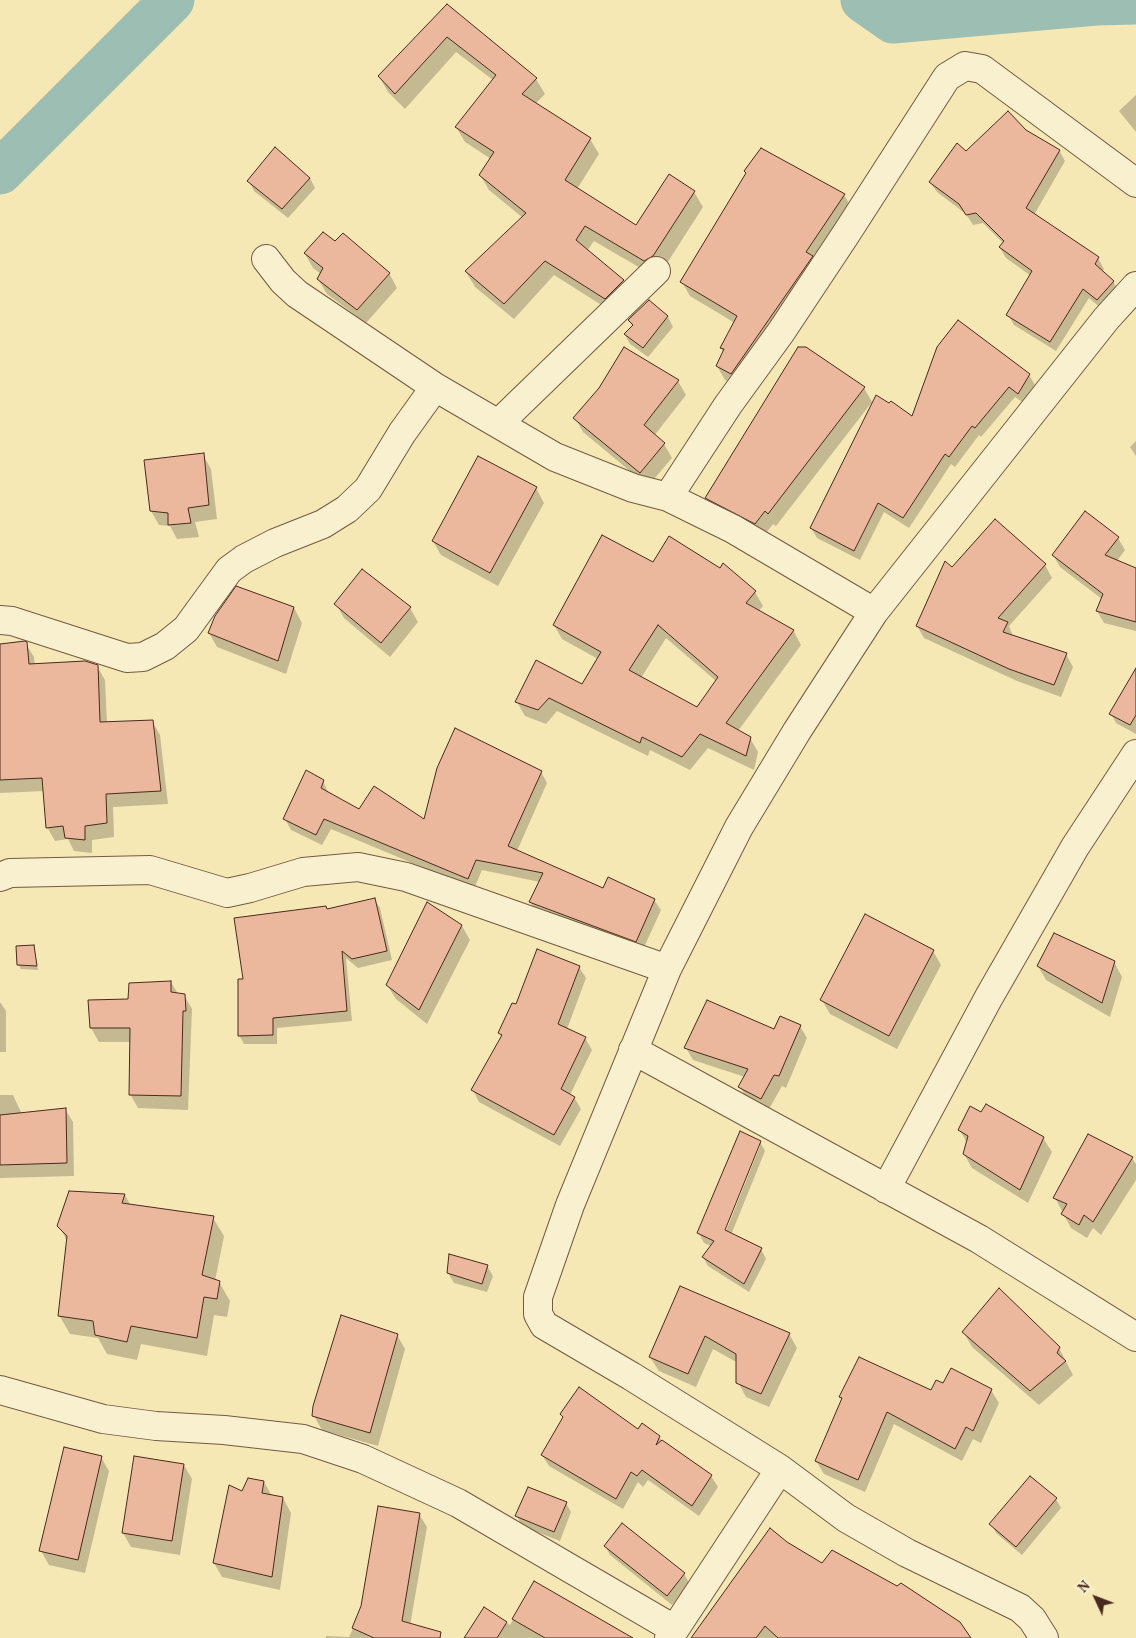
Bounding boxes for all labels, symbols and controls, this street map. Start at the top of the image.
north arrow [1071,1573,1121,1623]
text: N [1074,1577,1095,1598]

